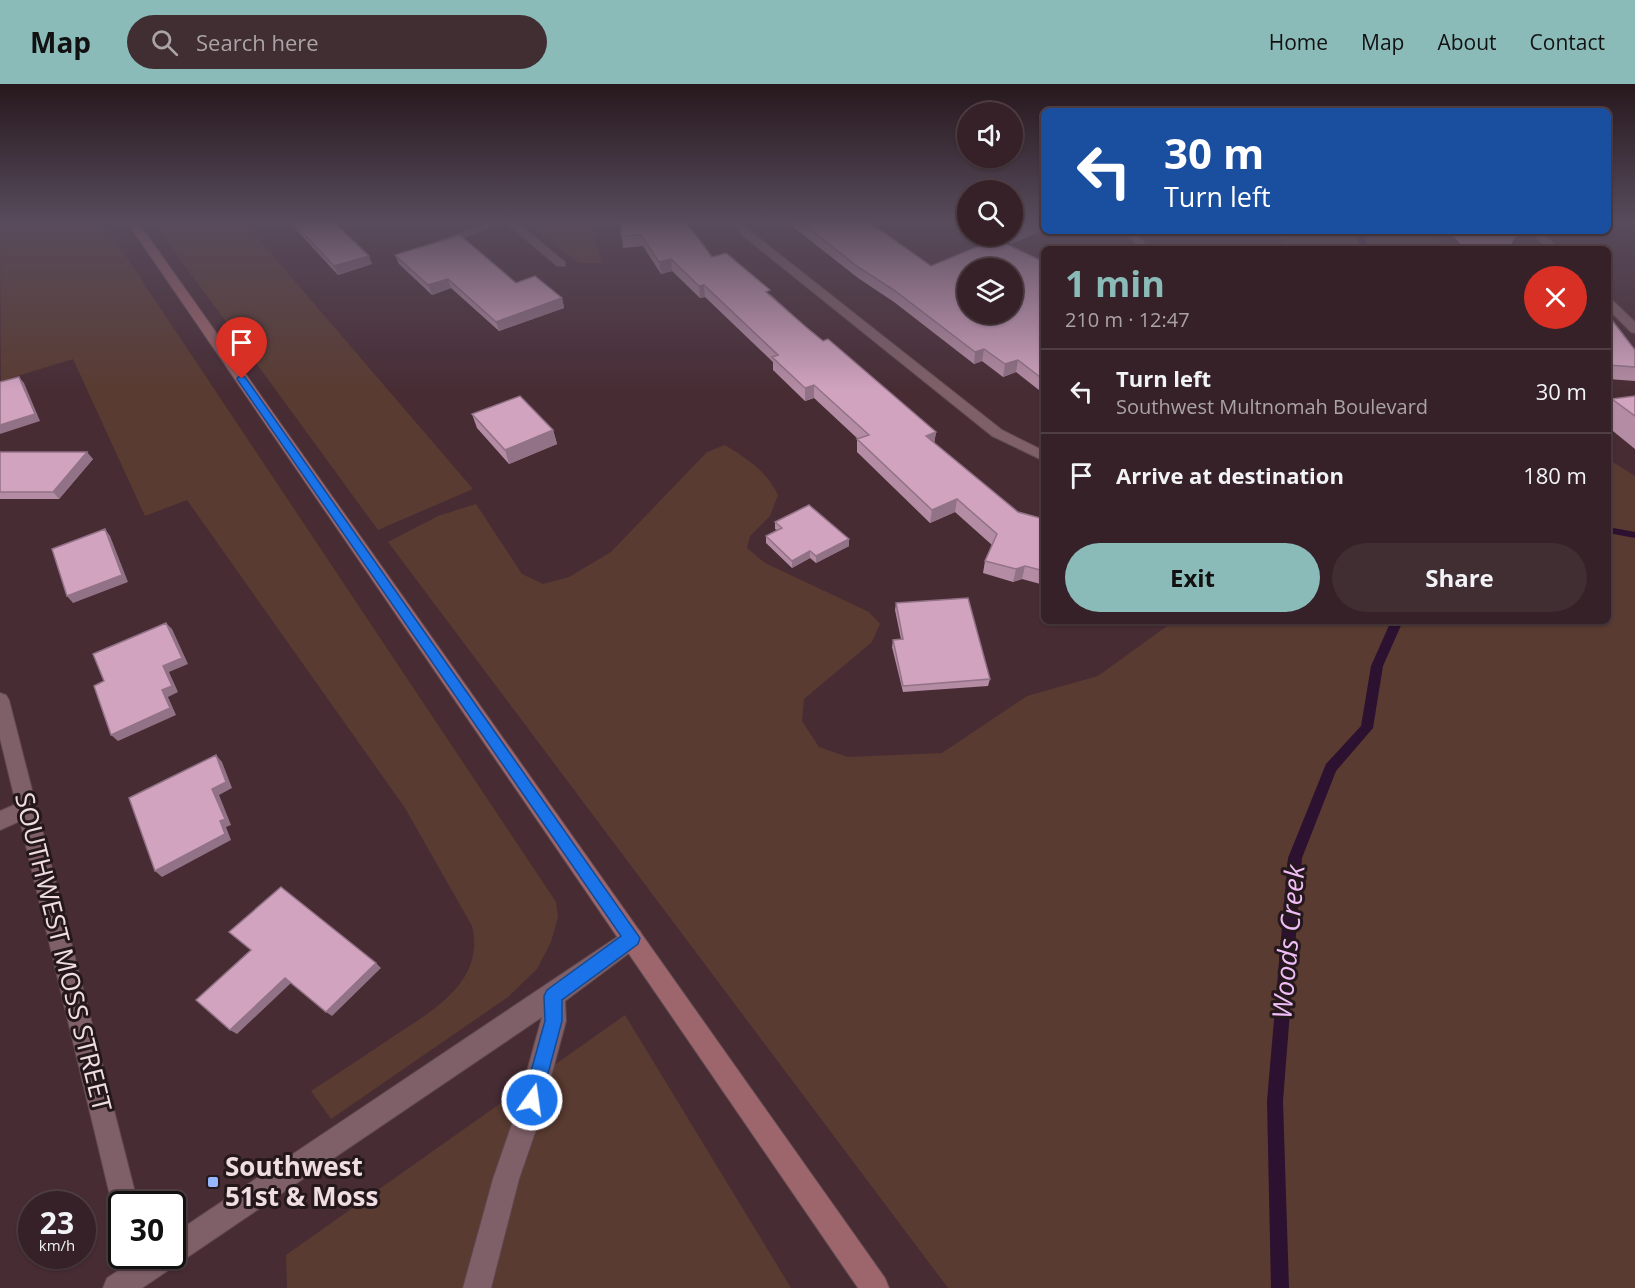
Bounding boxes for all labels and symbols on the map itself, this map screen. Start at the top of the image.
pin [216,317,267,379]
street label: SOUTHWEST MOSS STREET [7,789,121,1116]
water label: Woods Creek [1262,862,1313,1020]
position arrow [500,1068,564,1132]
place label: Southwest 51st & Moss [225,1148,378,1214]
marker: Southwest 51st & Moss [206,1175,220,1189]
speed limit sign: 30 [108,1191,186,1269]

